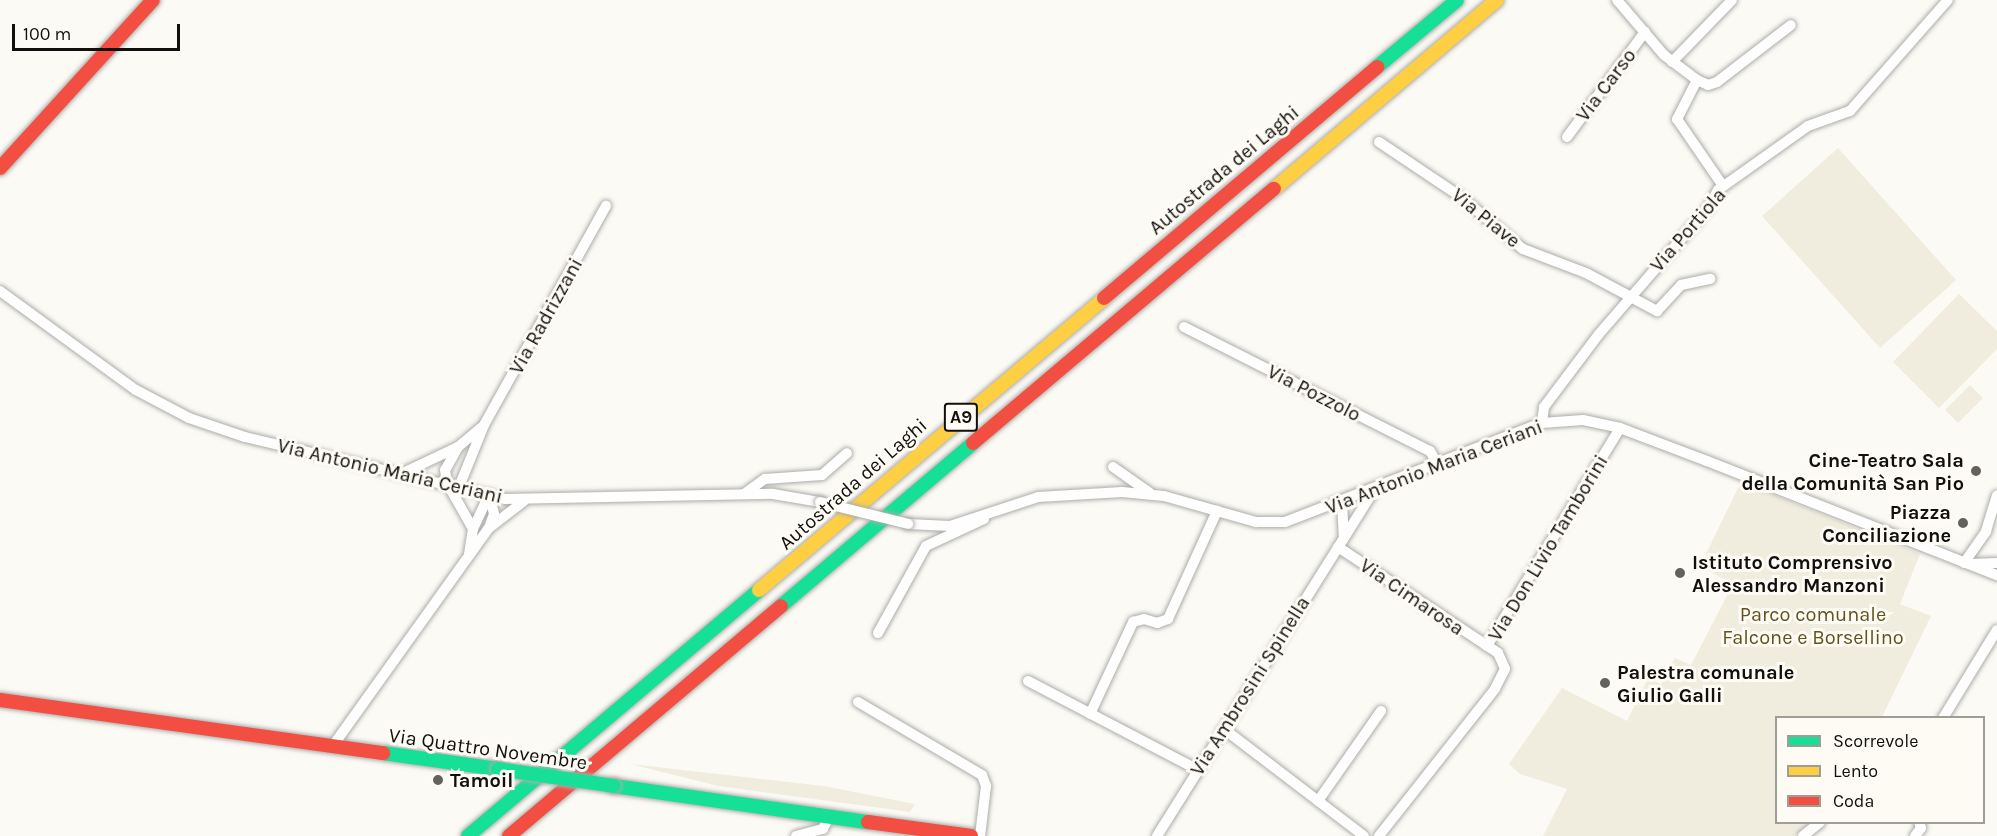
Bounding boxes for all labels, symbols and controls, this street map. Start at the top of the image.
scale bar [15,12,183,50]
text: 100 m [23,23,71,45]
street label: Via Carso [1571,44,1641,126]
street label: Autostrada dei Laghi [1144,100,1304,240]
street label: Via Piave [1447,183,1525,253]
street label: Via Portiola [1645,183,1731,277]
street label: Via Radrizzani [504,254,588,378]
street label: Via Pozzolo [1263,359,1365,427]
road number: A9 [943,402,979,432]
street label: Autostrada dei Laghi [774,413,932,555]
street label: Via Antonio Maria Ceriani [1322,415,1546,519]
street label: Via Antonio Maria Ceriani [275,433,505,509]
place label: Cine-Teatro Sala della Comunità San Pio [1742,448,1964,495]
street label: Via Don Livio Tamborini [1483,451,1613,645]
marker: Cine-Teatro Sala della Comunità San Pio [1969,464,1983,478]
place label: Piazza Conciliazione [1822,500,1951,547]
marker: Piazza Conciliazione [1956,516,1970,530]
place label: Istituto Comprensivo Alessandro Manzoni [1692,550,1893,597]
street label: Via Cimarosa [1355,553,1469,641]
marker: Istituto Comprensivo Alessandro Manzoni [1673,566,1687,580]
street label: Via Ambrosini Spinella [1185,592,1315,780]
park label: Parco comunale Falcone e Borsellino [1722,603,1904,650]
place label: Palestra comunale Giulio Galli [1617,660,1794,707]
marker: Palestra comunale Giulio Galli [1598,676,1612,690]
legend [1775,716,1985,824]
street label: Via Quattro Novembre [387,723,589,775]
text: Scorrevole [1833,730,1918,752]
text: Lento [1833,760,1878,782]
place label: Tamoil [450,768,513,792]
marker: Tamoil [431,773,445,787]
text: Coda [1833,790,1874,812]

